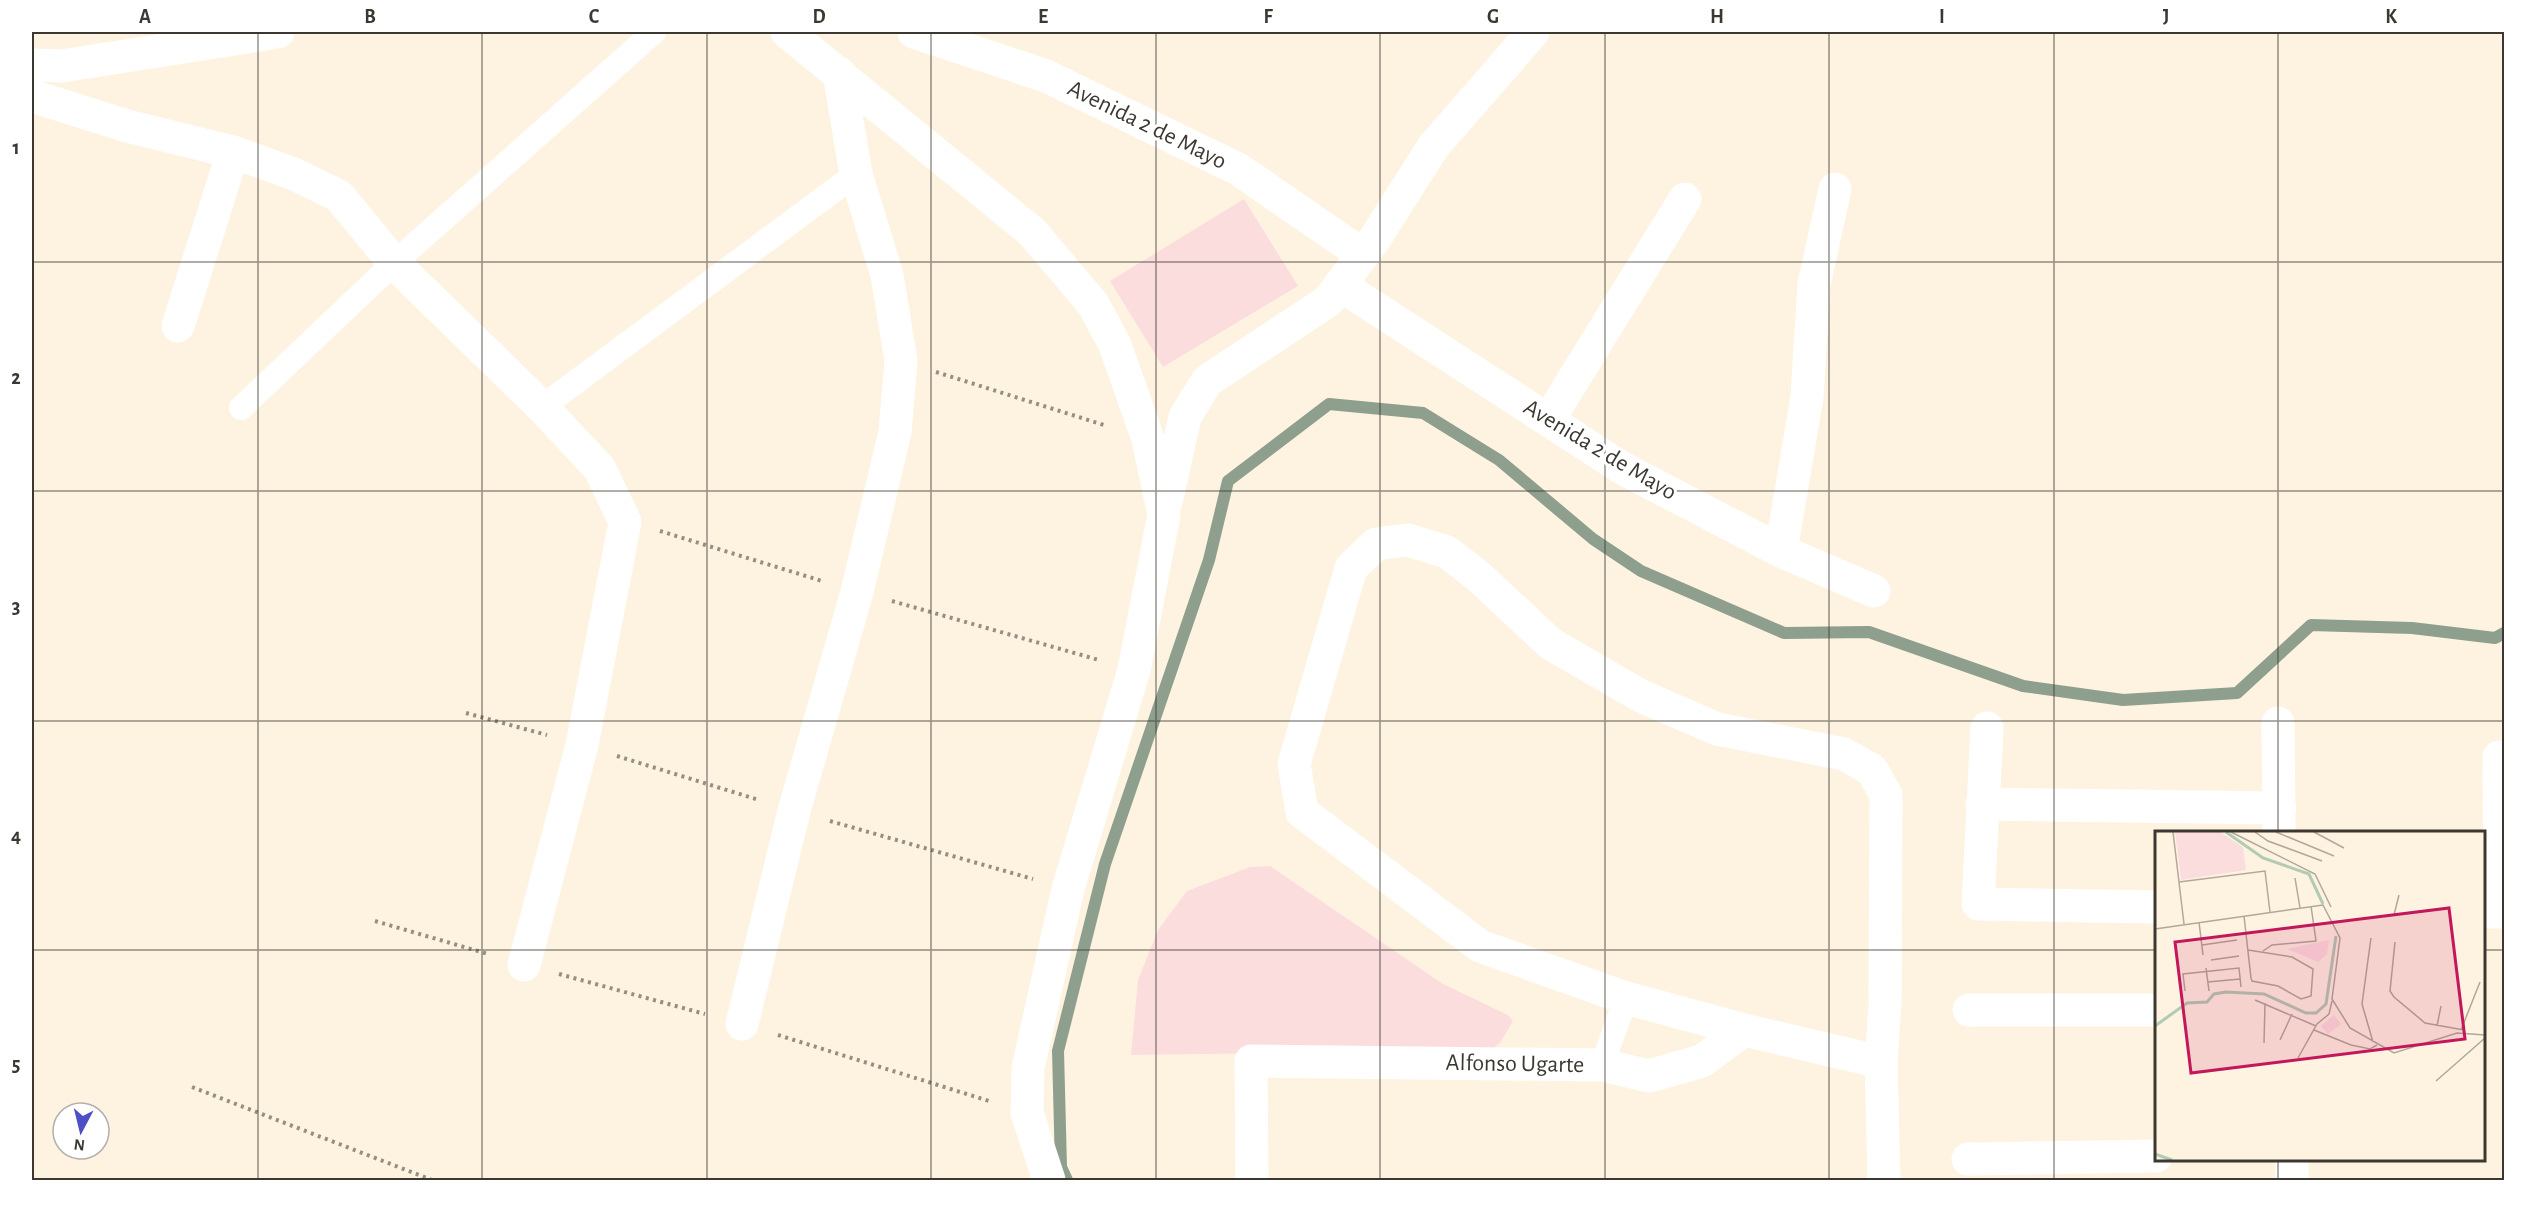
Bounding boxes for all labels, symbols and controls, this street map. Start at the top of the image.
text: A [139,7,151,27]
text: B [364,7,376,27]
text: C [589,7,600,27]
text: D [812,7,826,27]
text: E [1038,7,1048,27]
text: F [1263,7,1273,27]
text: G [1487,7,1499,27]
text: H [1710,7,1724,27]
text: I [1939,7,1945,27]
text: J [2163,7,2169,27]
text: K [2385,7,2397,27]
street label: Avenida 2 de Mayo [1064,76,1230,174]
text: 1 [12,138,20,158]
text: 2 [11,368,21,388]
street label: Avenida 2 de Mayo [1519,395,1681,505]
text: 3 [12,597,20,617]
text: 4 [11,826,21,846]
inset map [2155,831,2485,1161]
street label: Alfonso Ugarte [1446,1051,1584,1077]
text: 5 [12,1055,20,1075]
north arrow [51,1101,111,1161]
text: N [73,1136,86,1154]

